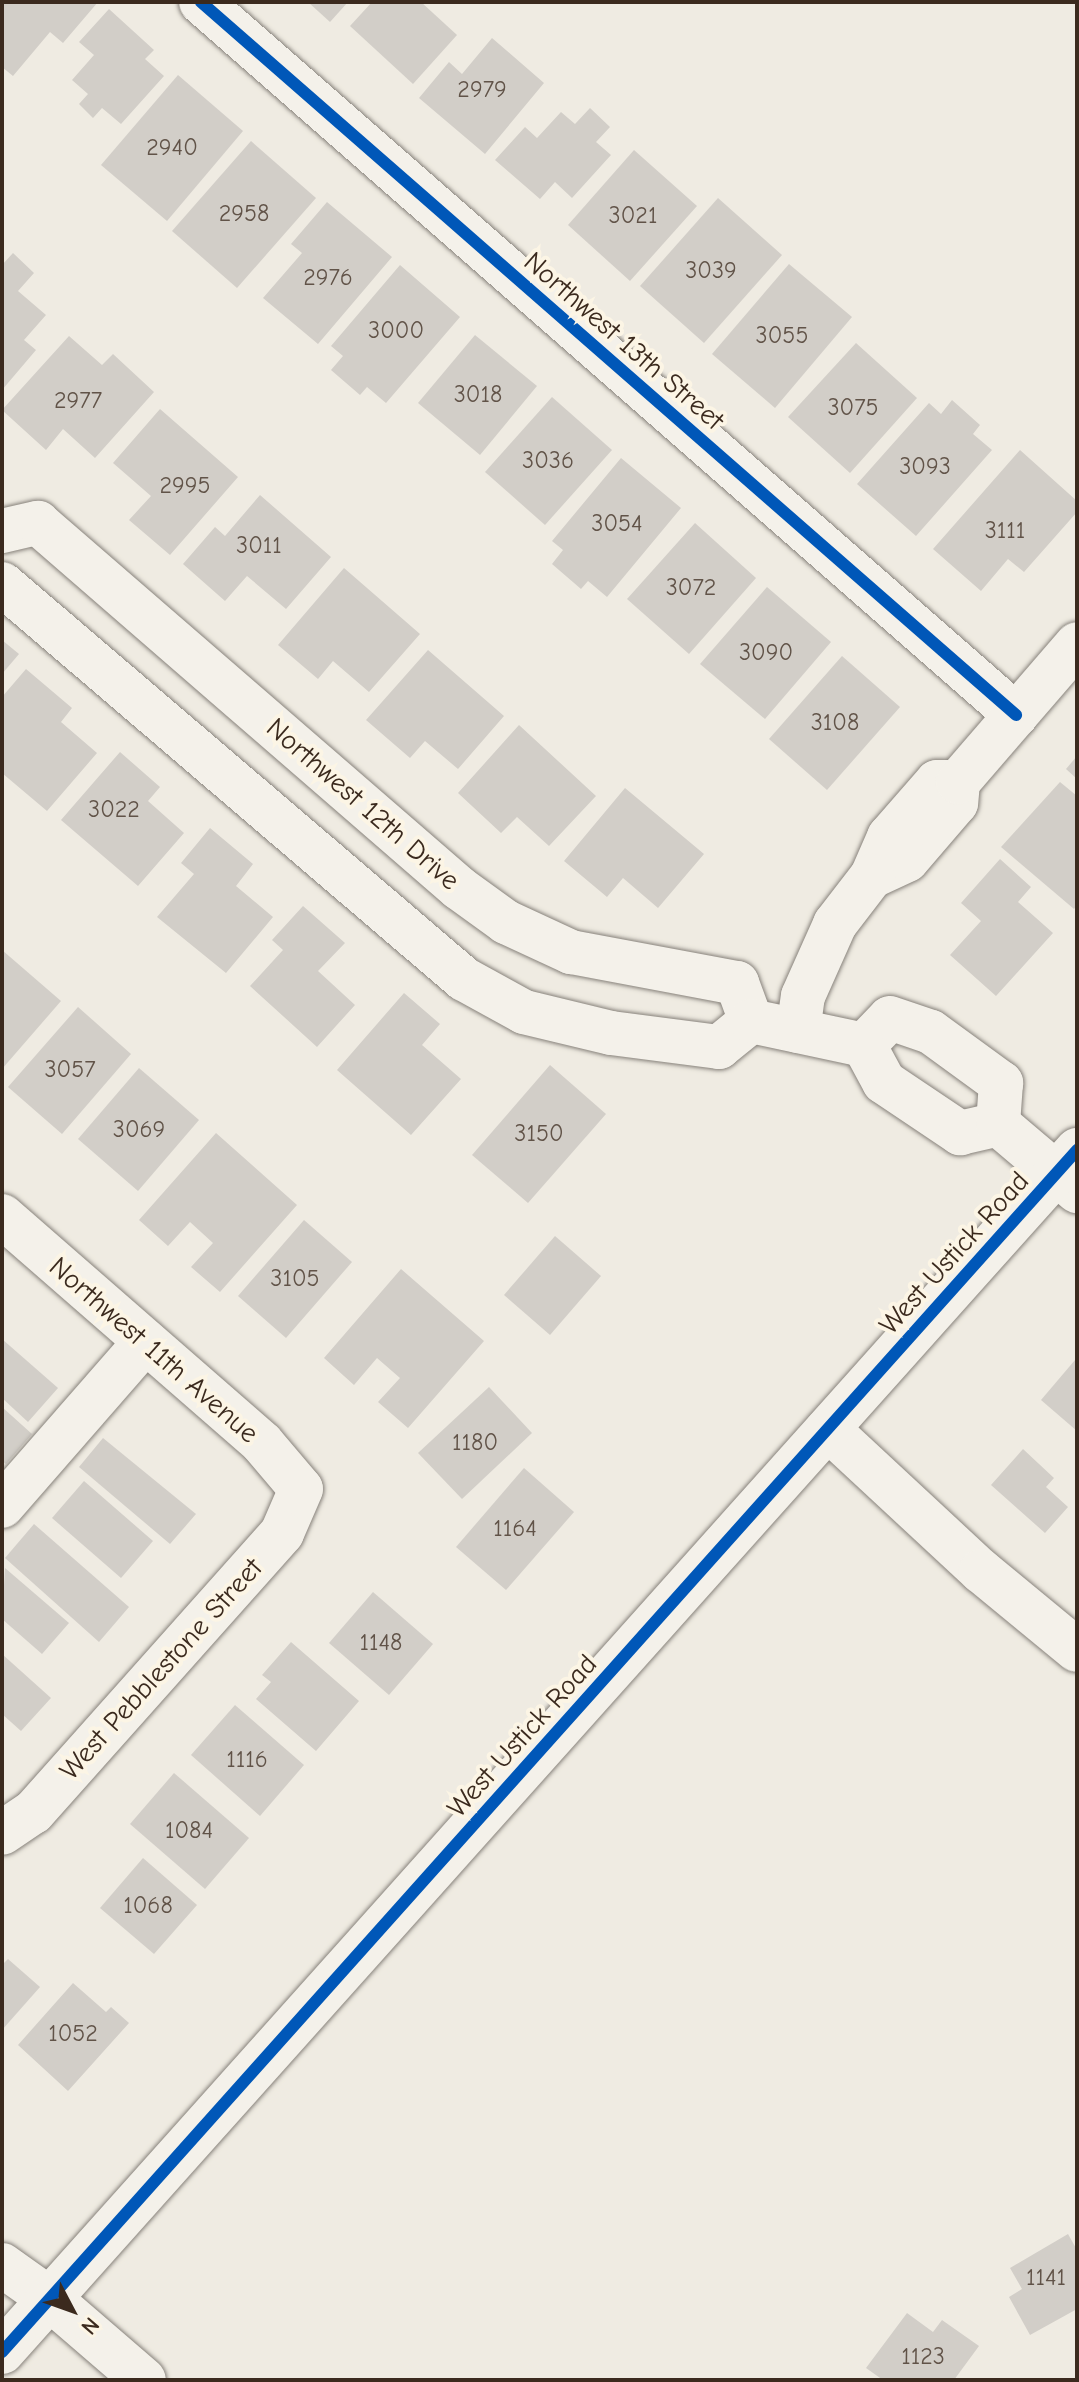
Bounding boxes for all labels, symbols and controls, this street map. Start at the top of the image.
house number: 2979 [457,76,507,104]
house number: 2940 [146,134,198,162]
house number: 2958 [219,200,269,228]
house number: 3021 [609,202,657,230]
street label: Northwest 13th Street [517,245,731,437]
house number: 3039 [685,257,737,285]
house number: 2976 [303,264,353,292]
house number: 3000 [368,317,424,345]
house number: 3055 [756,322,808,350]
house number: 3018 [454,381,502,409]
house number: 2977 [54,387,102,415]
house number: 3075 [827,394,879,422]
house number: 3036 [522,447,574,475]
house number: 3093 [899,453,951,481]
house number: 2995 [159,472,211,500]
house number: 3054 [591,510,643,538]
house number: 3111 [985,517,1025,545]
house number: 3011 [236,532,282,560]
house number: 3072 [666,574,716,602]
house number: 3090 [739,639,793,667]
house number: 3108 [811,709,859,737]
street label: Northwest 12th Drive [260,711,466,897]
house number: 3022 [88,796,140,824]
house number: 3057 [44,1056,96,1084]
house number: 3069 [113,1116,165,1144]
house number: 3150 [514,1120,564,1148]
street label: West Ustick Road [872,1165,1036,1341]
street label: Northwest 11th Avenue [42,1250,266,1450]
house number: 3105 [270,1265,320,1293]
house number: 1180 [452,1429,498,1457]
house number: 1164 [493,1515,537,1543]
street label: West Pebblestone Street [53,1551,269,1787]
house number: 1148 [360,1629,402,1657]
street label: West Ustick Road [440,1648,604,1824]
house number: 1116 [226,1746,268,1774]
house number: 1084 [165,1817,213,1845]
house number: 1068 [123,1892,173,1920]
house number: 1052 [48,2020,98,2048]
house number: 1141 [1026,2264,1066,2292]
north arrow [32,2270,112,2350]
text: N [76,2312,105,2340]
house number: 1123 [901,2343,945,2371]

